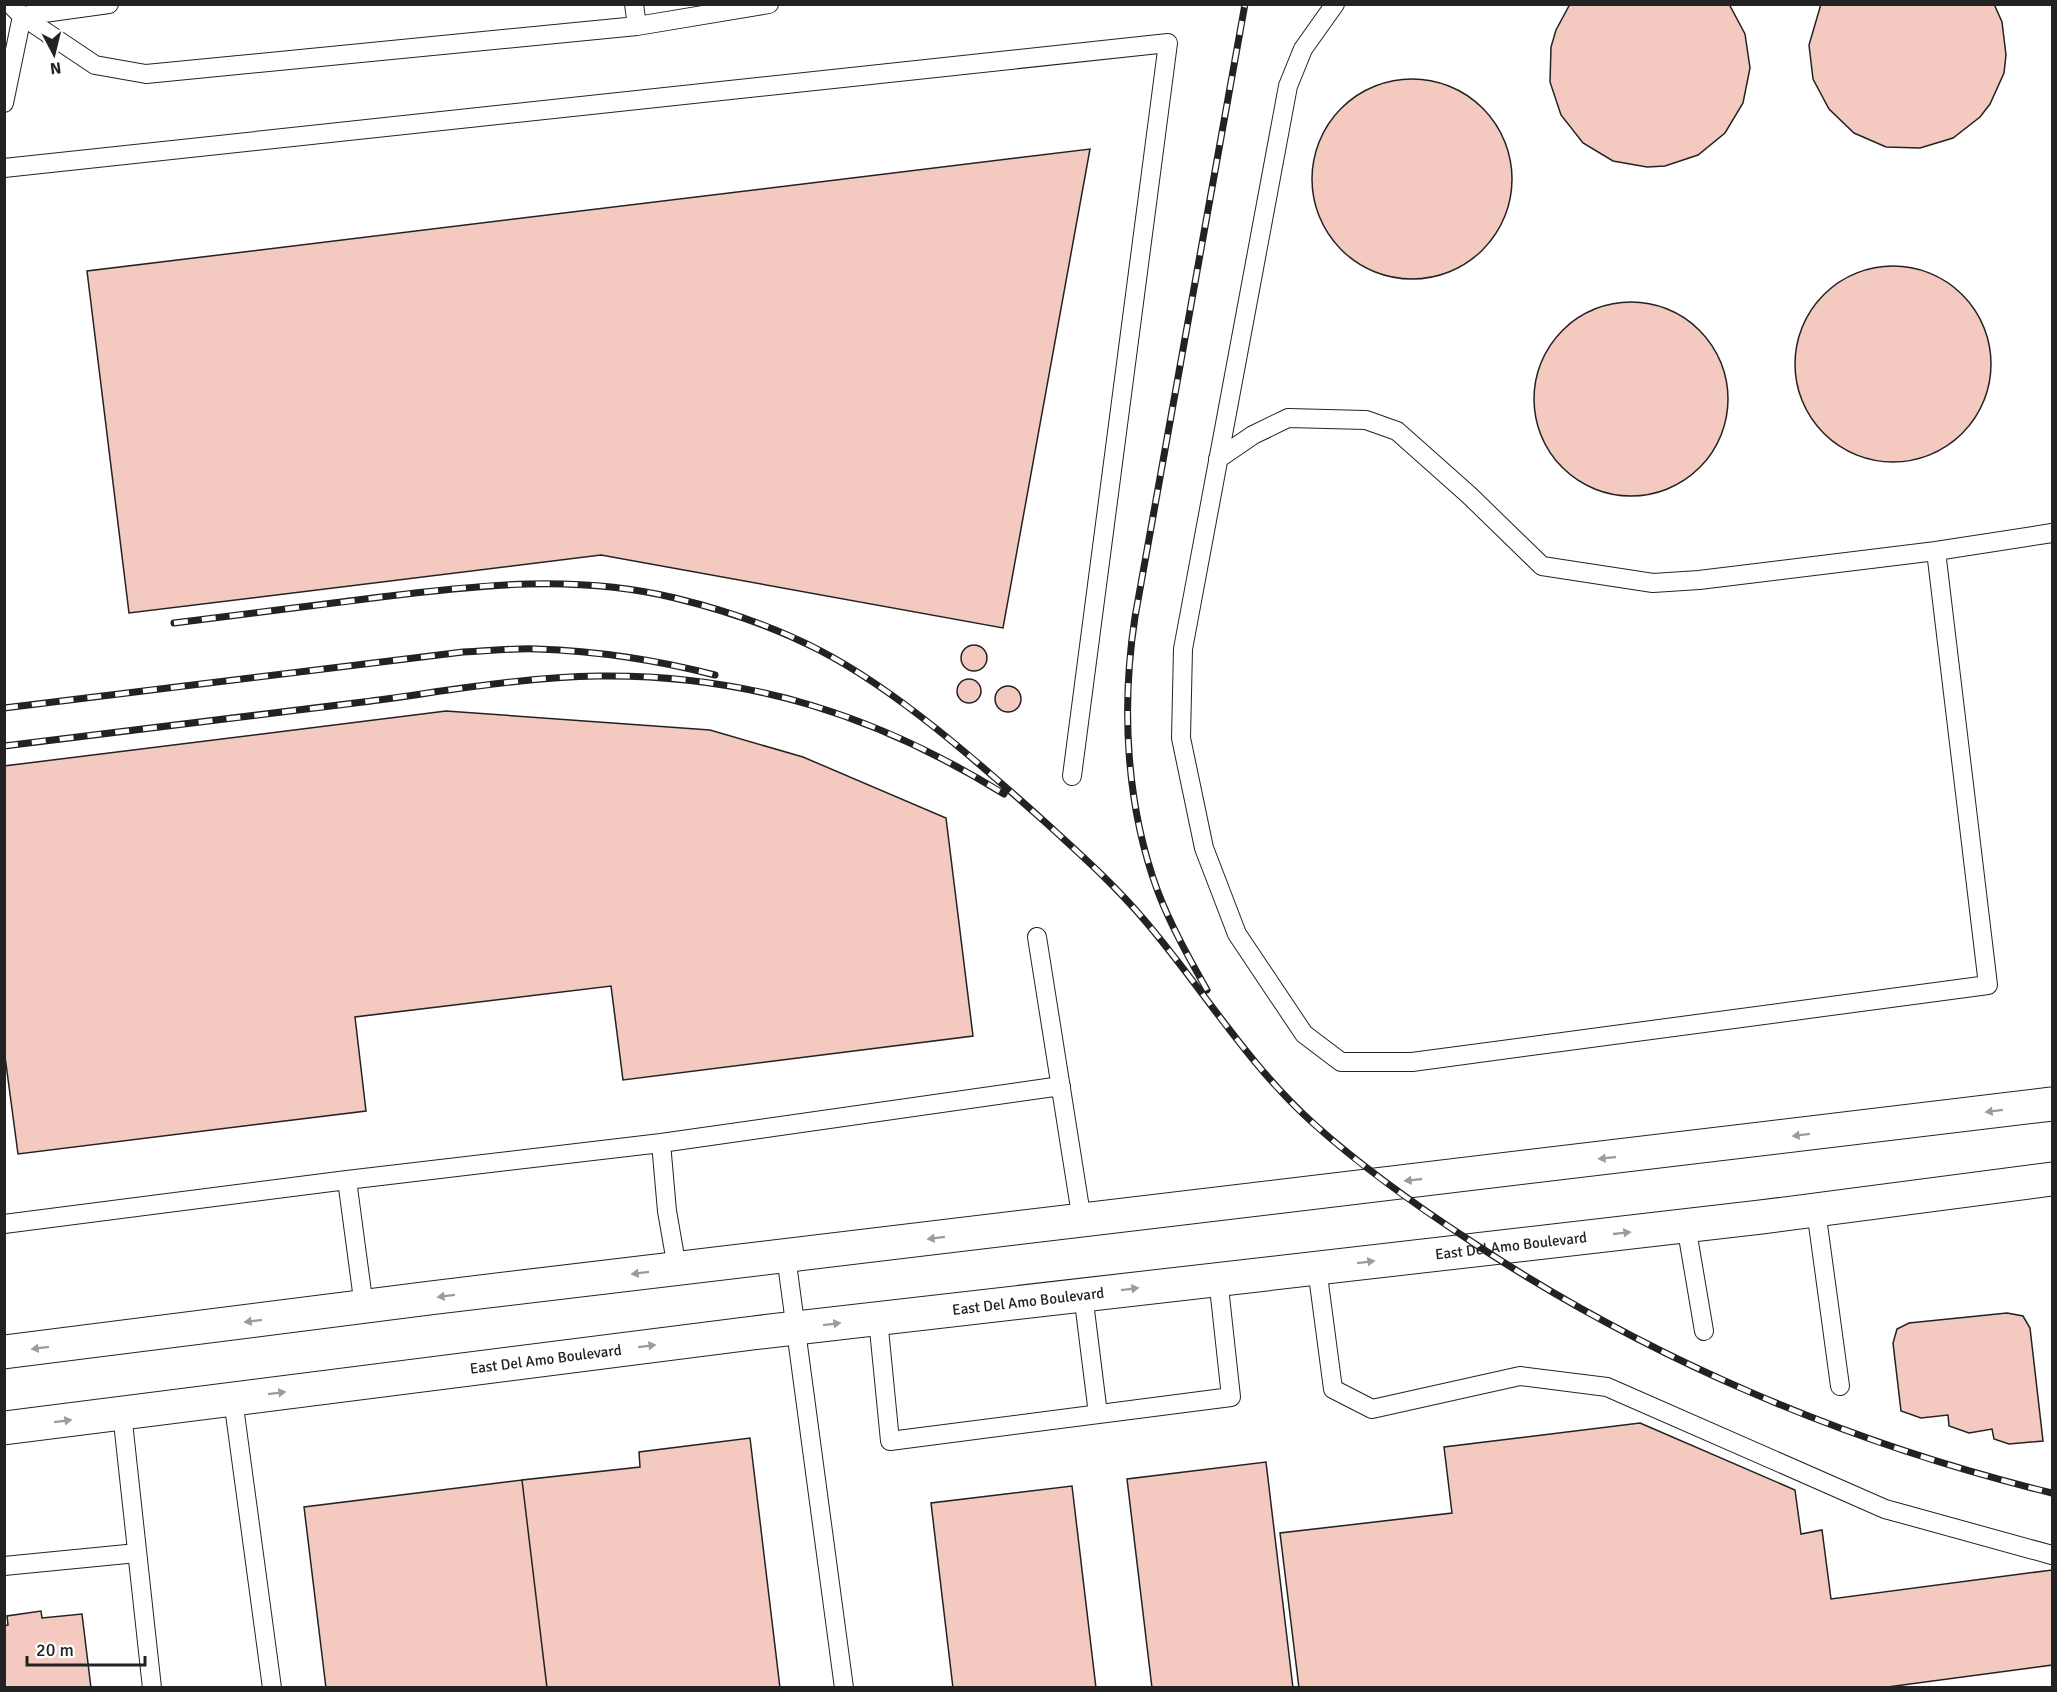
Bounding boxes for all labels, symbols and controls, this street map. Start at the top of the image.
north arrow [24,24,84,84]
text: N [49,57,62,78]
one-way arrow [1985,1106,2004,1116]
one-way arrow [1791,1131,1810,1140]
one-way arrow [1598,1153,1617,1163]
one-way arrow [1404,1175,1423,1184]
street label: East Del Amo Boulevard [1434,1228,1588,1263]
one-way arrow [1613,1228,1632,1238]
one-way arrow [927,1233,946,1243]
one-way arrow [1356,1257,1375,1267]
one-way arrow [630,1268,649,1278]
street label: East Del Amo Boulevard [951,1284,1105,1319]
one-way arrow [1121,1284,1140,1293]
one-way arrow [437,1291,456,1301]
one-way arrow [243,1316,262,1326]
one-way arrow [823,1320,842,1329]
street label: East Del Amo Boulevard [469,1341,623,1378]
one-way arrow [638,1342,657,1351]
one-way arrow [30,1343,49,1353]
one-way arrow [267,1388,286,1398]
one-way arrow [53,1416,72,1425]
scale bar [27,1629,146,1667]
text: 20 m [36,1639,74,1661]

